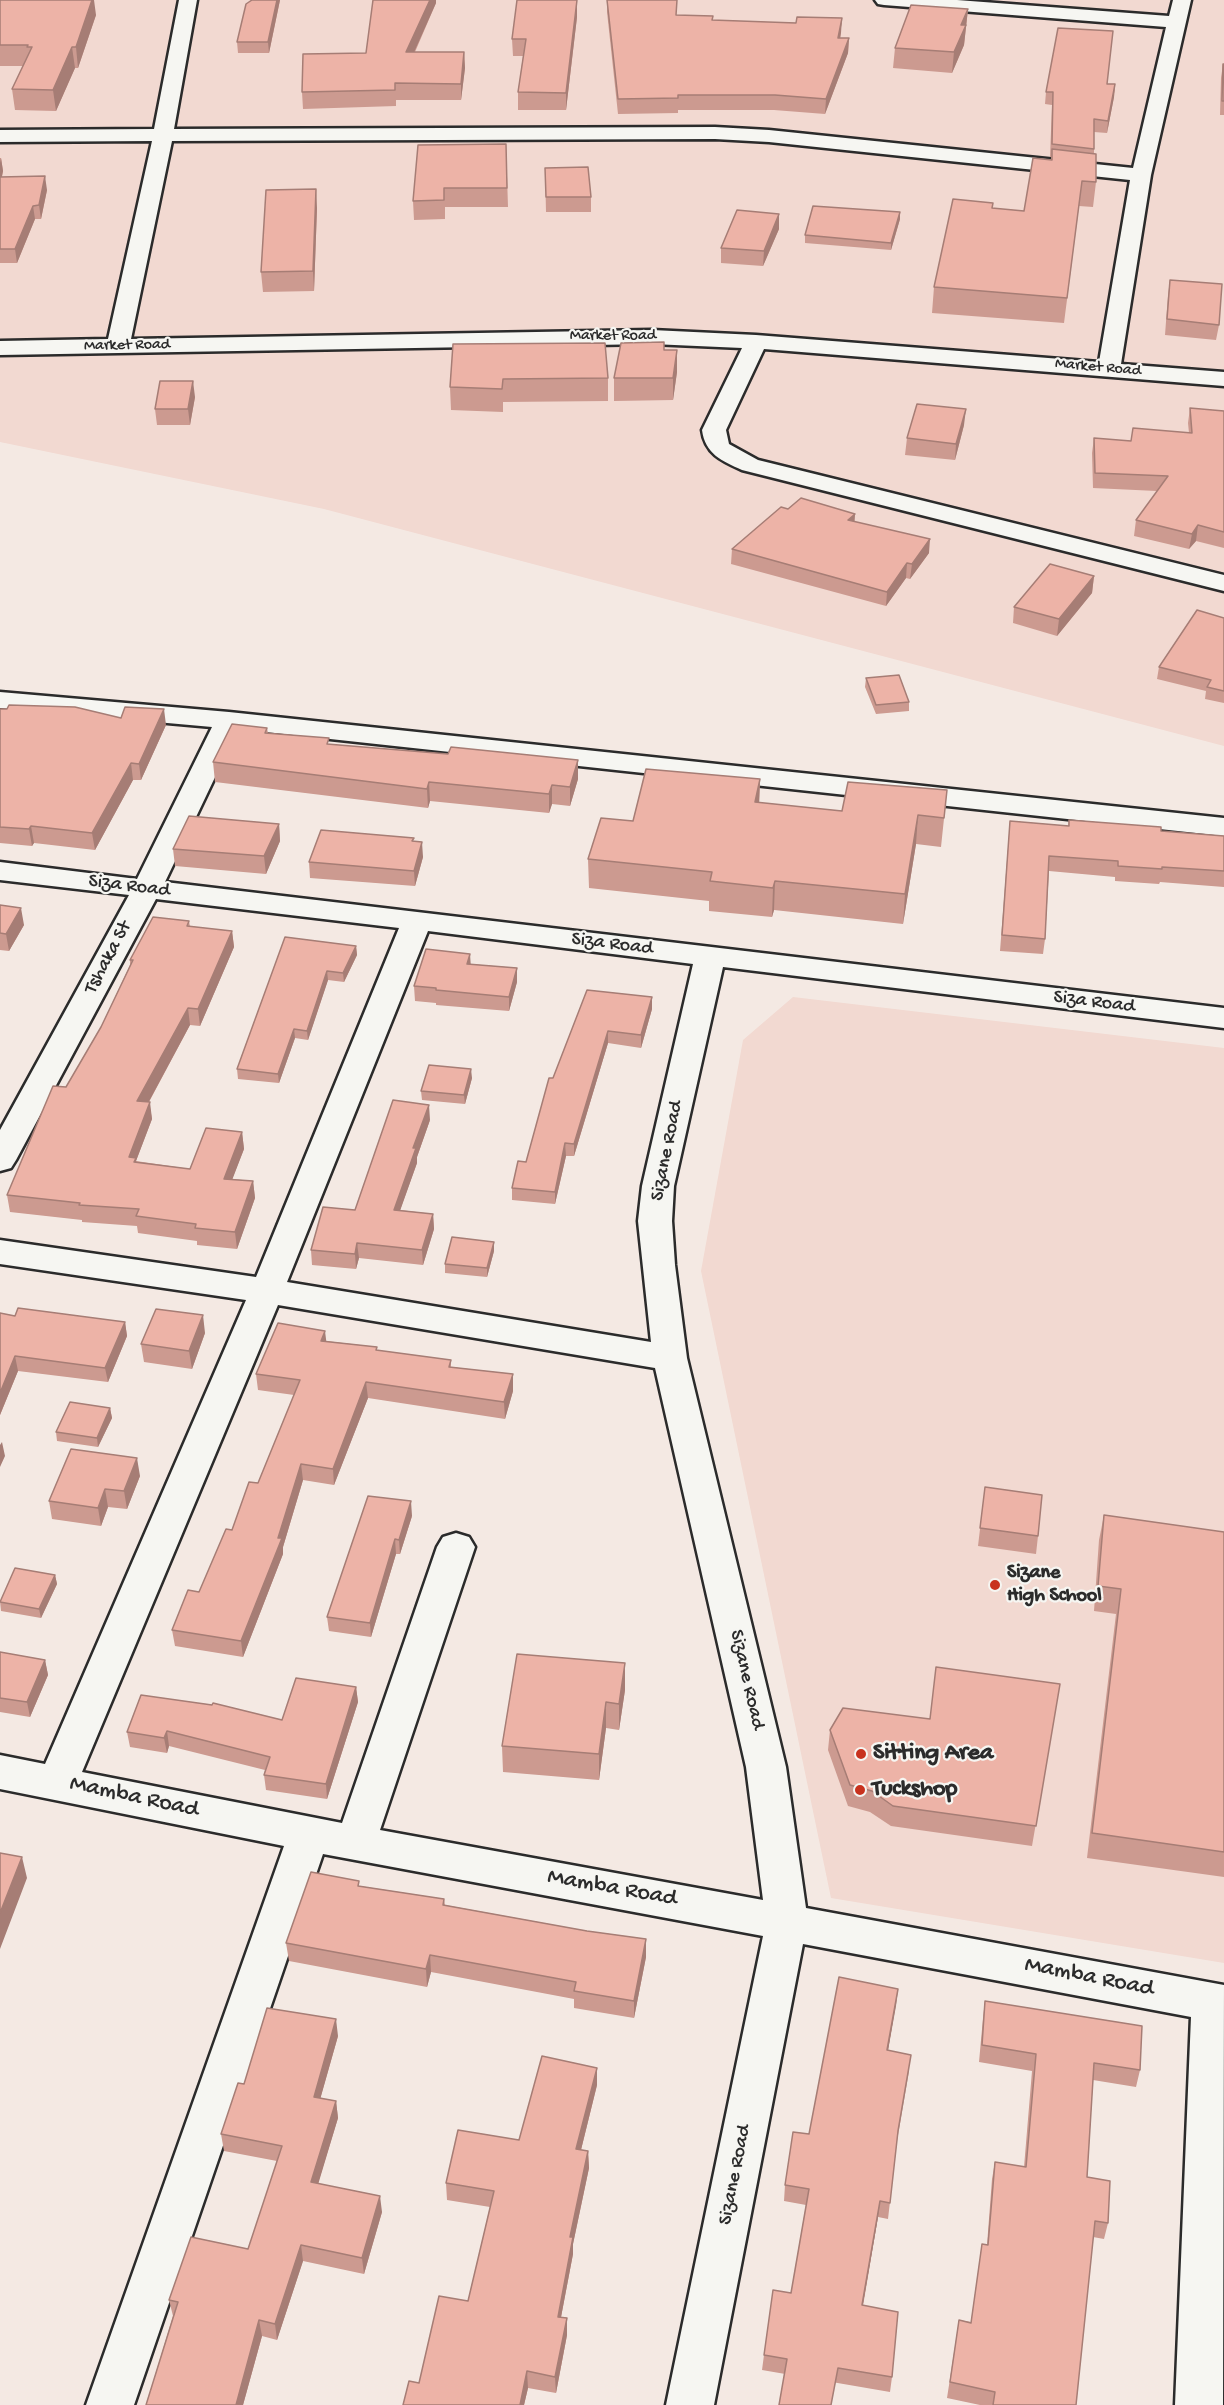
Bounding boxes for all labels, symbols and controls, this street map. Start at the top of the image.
street label: Market Road [570,327,656,347]
street label: Market Road [84,336,170,356]
street label: Market Road [1054,355,1142,381]
street label: Siza Road [87,870,171,904]
street label: Tshaka St [80,917,138,999]
street label: Siza Road [570,928,654,962]
street label: Siza Road [1052,986,1136,1020]
street label: Sizane Road [647,1099,689,1203]
place label: Sizane High School [1007,1562,1102,1609]
marker: Sizane High School [988,1578,1002,1592]
street label: Sizane Road [723,1628,769,1732]
place label: Sitting Area [873,1740,993,1768]
marker: Sitting Area [854,1747,868,1761]
street label: Mamba Road [67,1770,201,1826]
place label: Tuckshop [872,1776,957,1804]
marker: Tuckshop [853,1783,867,1797]
street label: Mamba Road [545,1863,679,1915]
street label: Mamba Road [1022,1951,1156,2005]
street label: Sizane Road [715,2123,757,2227]

